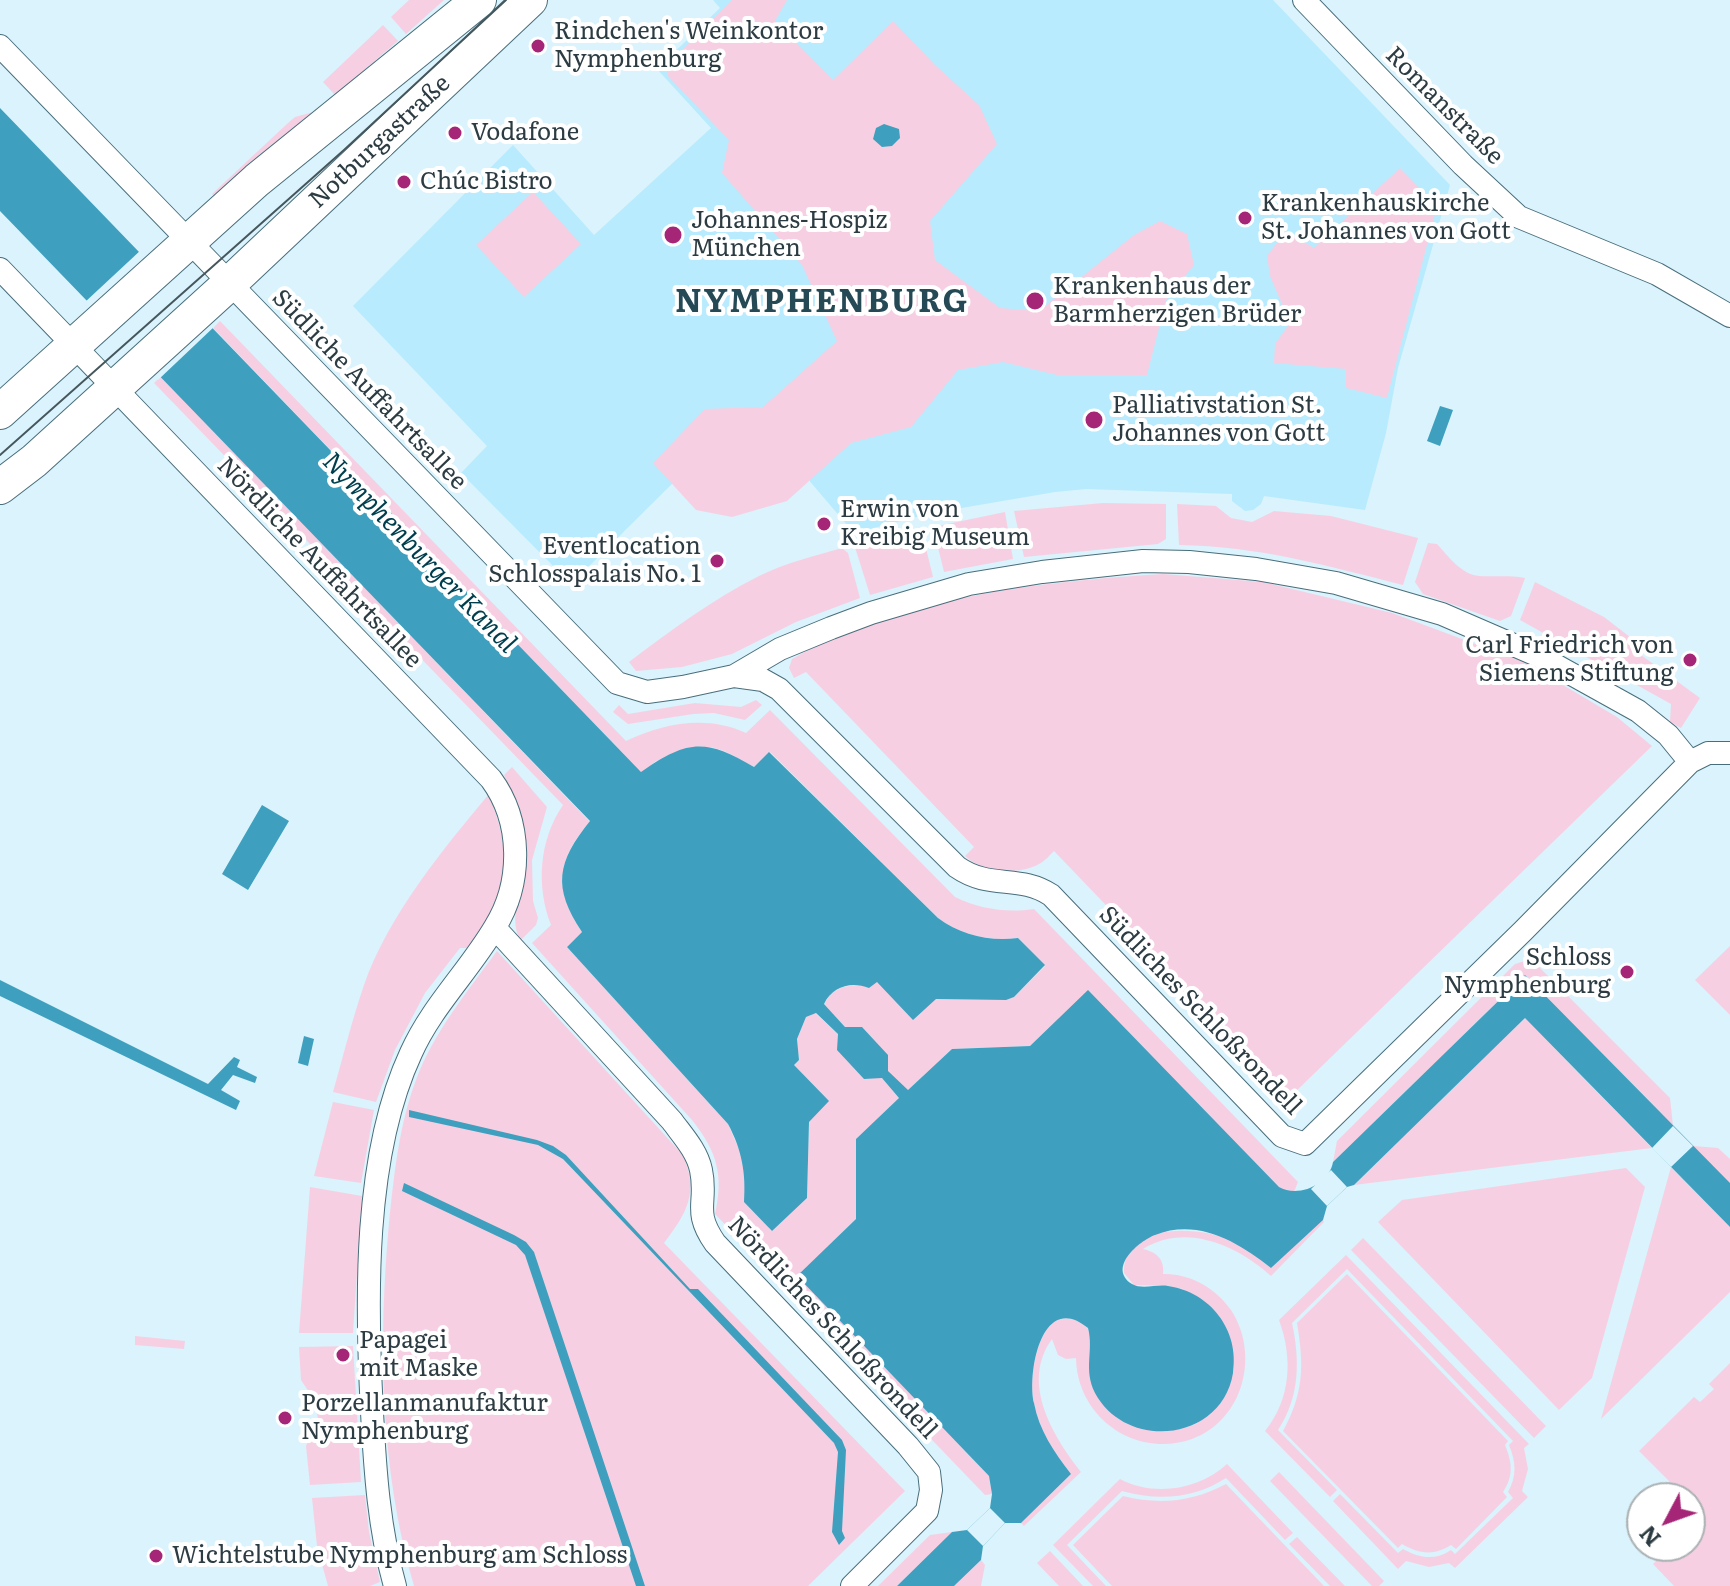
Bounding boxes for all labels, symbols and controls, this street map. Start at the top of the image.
place label: Rindchen's Weinkontor Nymphenburg [554,18,823,74]
marker: Rindchen's Weinkontor Nymphenburg [529,37,547,55]
street label: Romanstraße [1379,41,1509,171]
street label: Notburgastraße [304,69,456,215]
place label: Vodafone [471,119,579,147]
marker: Vodafone [446,124,464,142]
place label: Chúc Bistro [420,168,553,196]
marker: Chúc Bistro [395,173,413,191]
place label: Krankenhauskirche St. Johannes von Gott [1261,190,1511,246]
place label: Johannes-Hospiz München [691,207,887,263]
marker: Krankenhauskirche St. Johannes von Gott [1236,209,1254,227]
marker: Johannes-Hospiz München [662,224,684,246]
place label: Krankenhaus der Barmherzigen Brüder [1053,273,1301,329]
street label: Südliche Auffahrtsallee [266,284,472,496]
district label: NYMPHENBURG [675,284,969,322]
marker: Krankenhaus der Barmherzigen Brüder [1024,290,1046,312]
place label: Palliativstation St. Johannes von Gott [1112,392,1325,448]
marker: Palliativstation St. Johannes von Gott [1083,409,1105,431]
water label: Nymphenburger Kanal [315,446,523,660]
street label: Nördliche Auffahrtsallee [211,452,427,674]
place label: Erwin von Kreibig Museum [840,496,1030,552]
marker: Erwin von Kreibig Museum [815,515,833,533]
place label: Eventlocation Schlosspalais No. 1 [488,533,701,589]
marker: Eventlocation Schlosspalais No. 1 [708,552,726,570]
place label: Carl Friedrich von Siemens Stiftung [1465,632,1674,688]
marker: Carl Friedrich von Siemens Stiftung [1681,651,1699,669]
street label: Südliches Schloßrondell [1093,901,1307,1121]
place label: Schloss Nymphenburg [1443,944,1611,1000]
marker: Schloss Nymphenburg [1618,963,1636,981]
street label: Nördliches Schloßrondell [721,1211,943,1445]
place label: Papagei mit Maske [359,1327,478,1383]
marker: Papagei mit Maske [334,1346,352,1364]
place label: Porzellanmanufaktur Nymphenburg [301,1390,548,1446]
marker: Porzellanmanufaktur Nymphenburg [276,1409,294,1427]
north arrow [1626,1482,1706,1562]
text: N [1631,1519,1668,1555]
place label: Wichtelstube Nymphenburg am Schloss [172,1542,627,1570]
marker: Wichtelstube Nymphenburg am Schloss [147,1547,165,1565]

